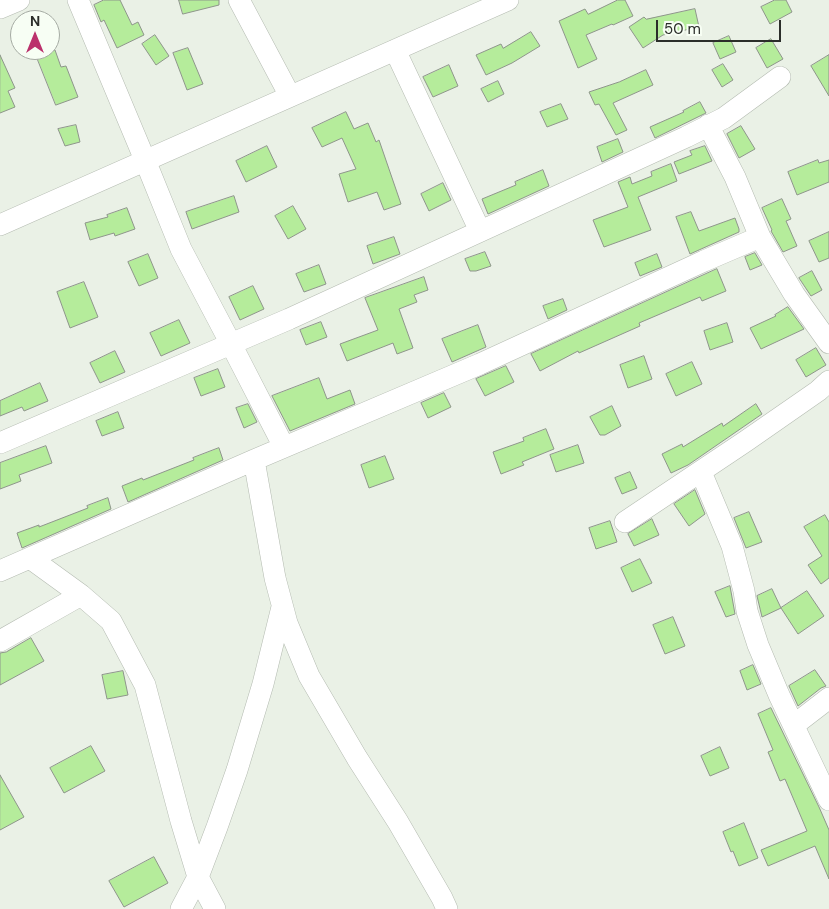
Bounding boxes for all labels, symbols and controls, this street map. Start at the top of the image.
north arrow [10,10,60,60]
scale bar [659,10,784,42]
text: N [30,12,40,30]
text: 50 m [664,19,701,39]

